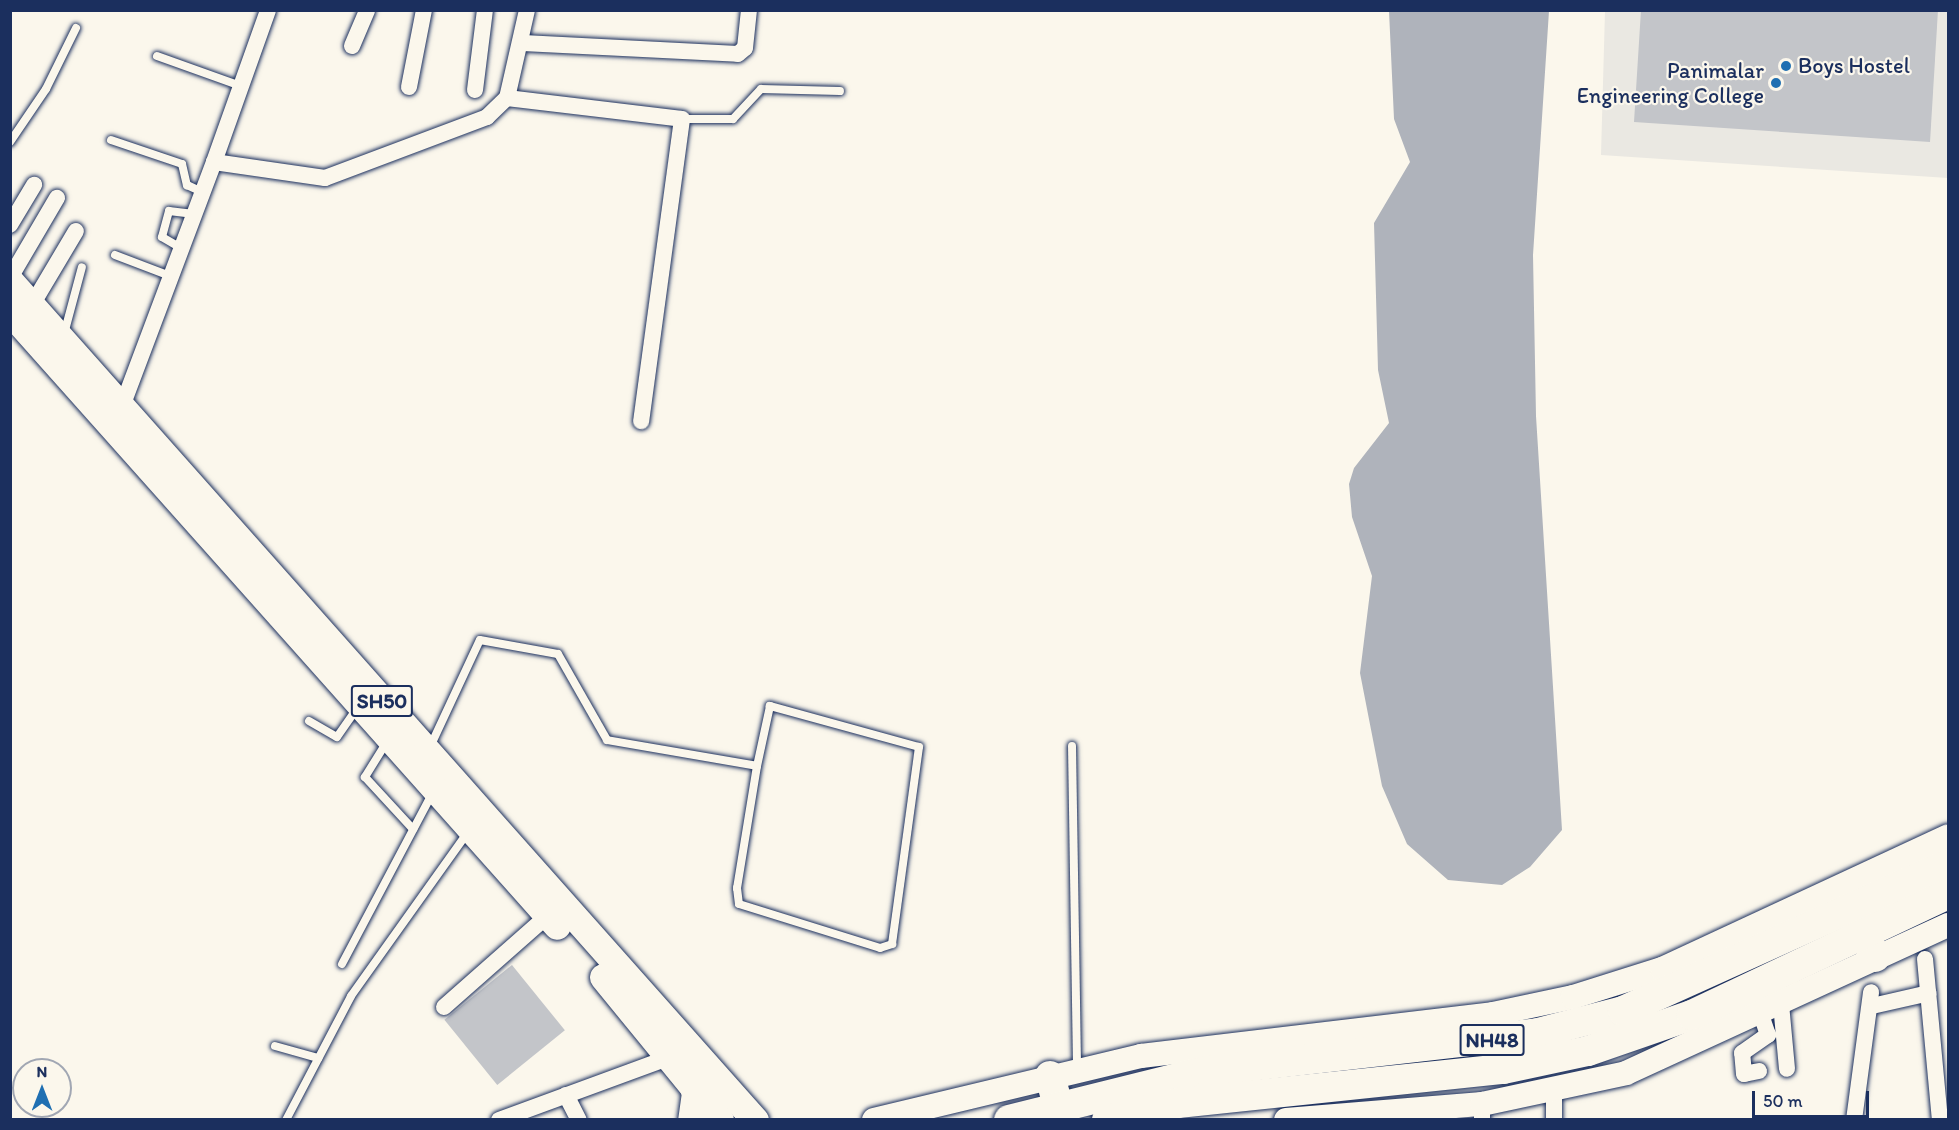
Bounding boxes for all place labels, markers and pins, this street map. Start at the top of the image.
place label: Boys Hostel [1798,53,1910,79]
place label: Panimalar Engineering College [1577,57,1764,108]
marker: Boys Hostel [1779,59,1793,73]
marker: Panimalar Engineering College [1769,76,1783,90]

